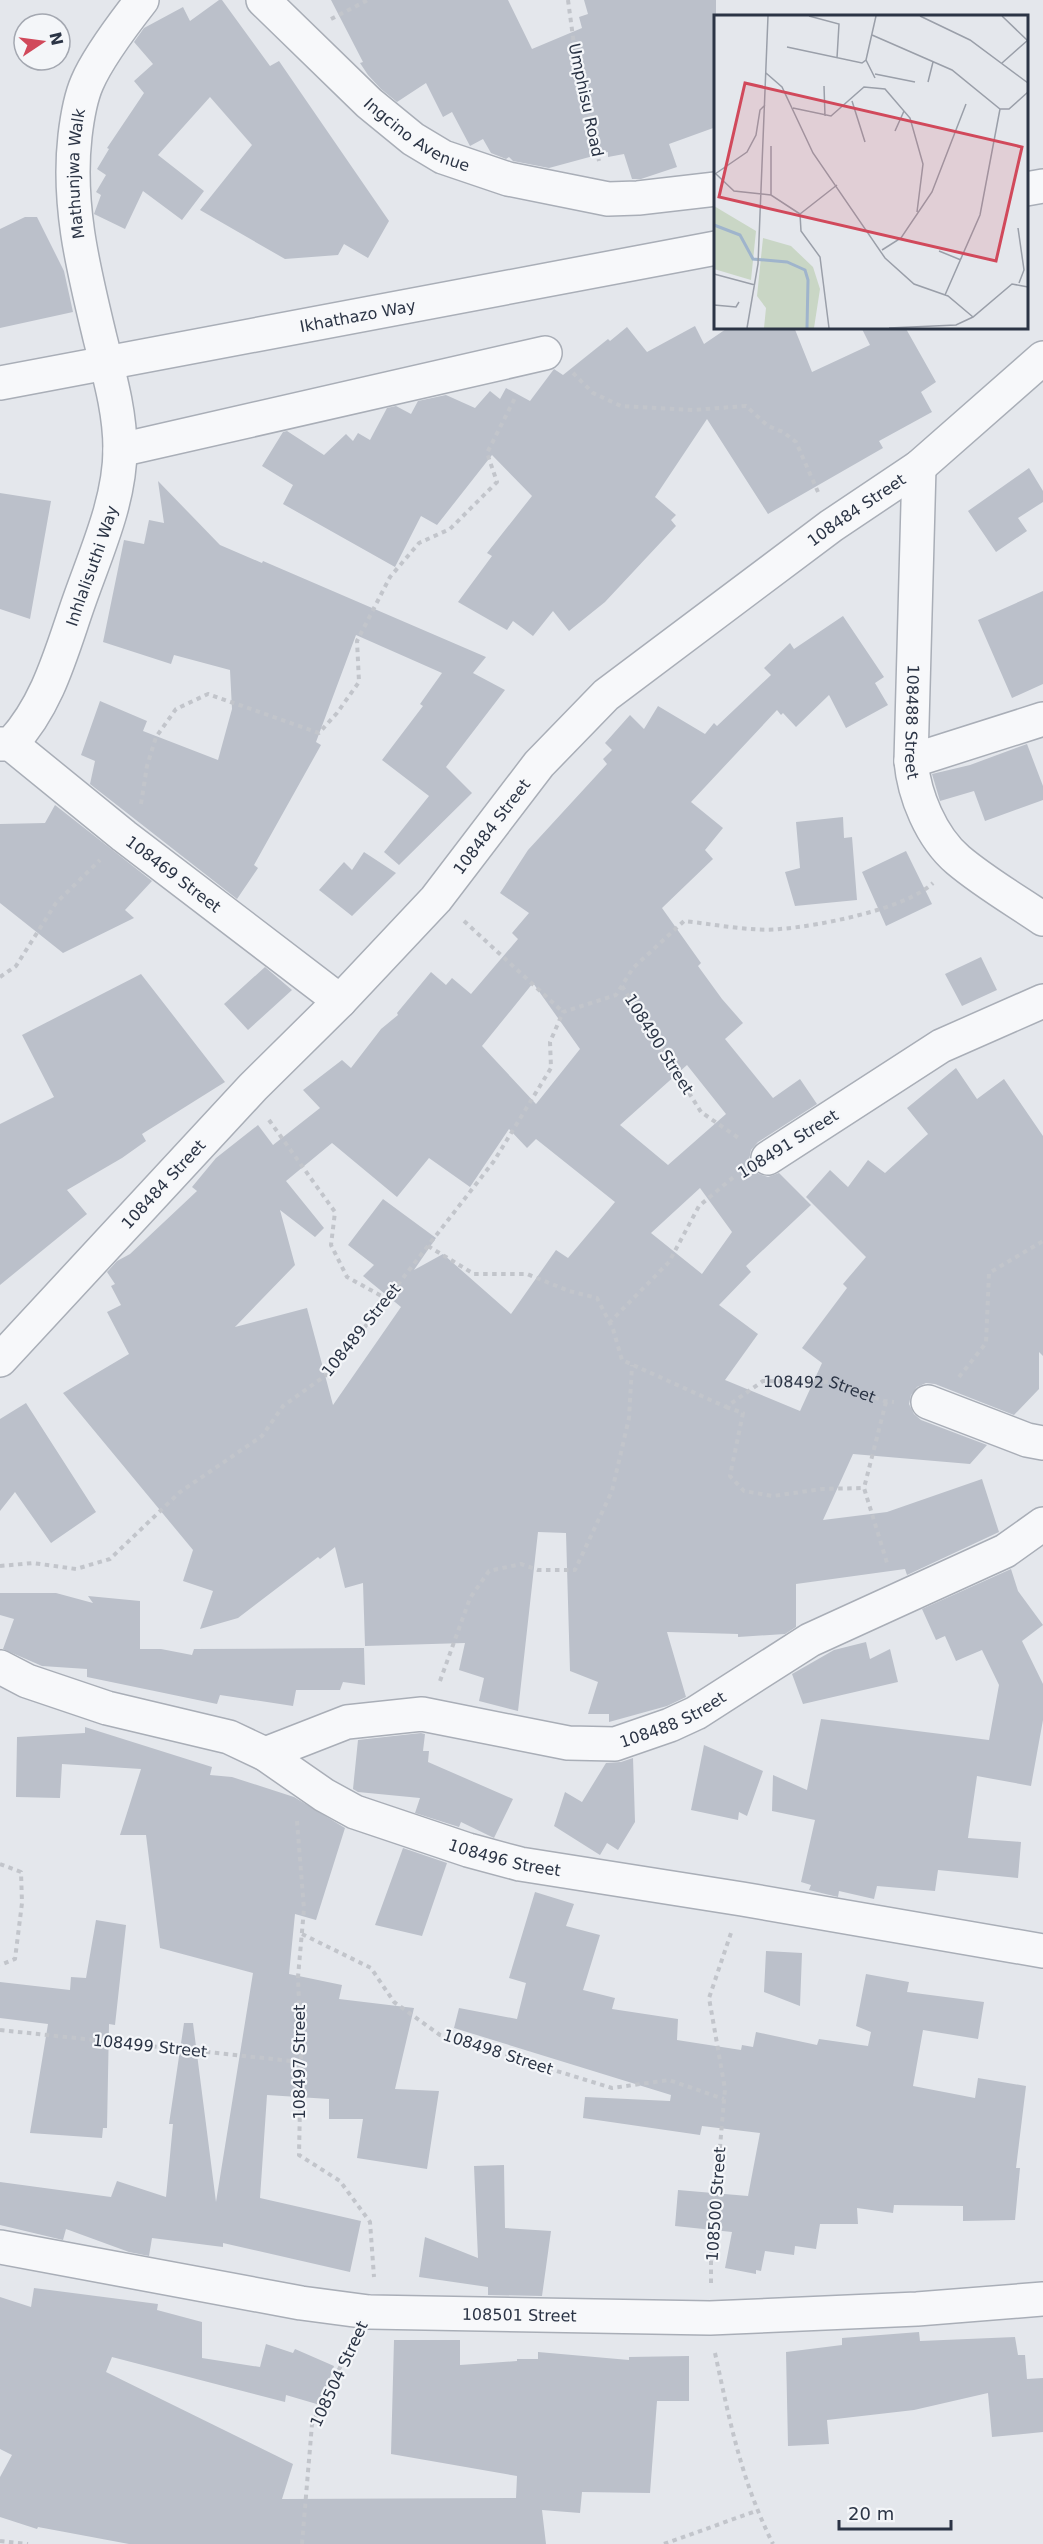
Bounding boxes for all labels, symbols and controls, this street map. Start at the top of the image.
north arrow [12,12,72,72]
inset map [714,15,1028,328]
text: N [45,30,67,47]
street label: Umphisu Road [565,41,607,159]
street label: Ingcino Avenue [360,94,472,175]
street label: Mathunjwa Walk [63,106,89,240]
street label: Ikhathazo Way [298,295,417,336]
street label: 108484 Street [803,469,909,550]
street label: Inhlalisuthi Way [62,503,121,629]
street label: 108488 Street [901,664,923,781]
street label: 108484 Street [449,775,534,878]
street label: 108469 Street [122,831,225,916]
street label: 108490 Street [621,990,697,1098]
street label: 108491 Street [734,1106,842,1182]
street label: 108484 Street [117,1135,209,1233]
street label: 108489 Street [318,1279,404,1381]
street label: 108492 Street [763,1371,878,1406]
street label: 108488 Street [617,1687,729,1751]
street label: 108496 Street [446,1835,562,1880]
street label: 108497 Street [290,2005,309,2119]
street label: 108498 Street [440,2025,556,2079]
street label: 108499 Street [92,2031,208,2061]
street label: 108500 Street [703,2146,729,2262]
street label: 108501 Street [462,2304,577,2325]
street label: 108504 Street [306,2318,372,2430]
scale bar [839,2493,952,2531]
text: 20 m [848,2503,894,2524]

